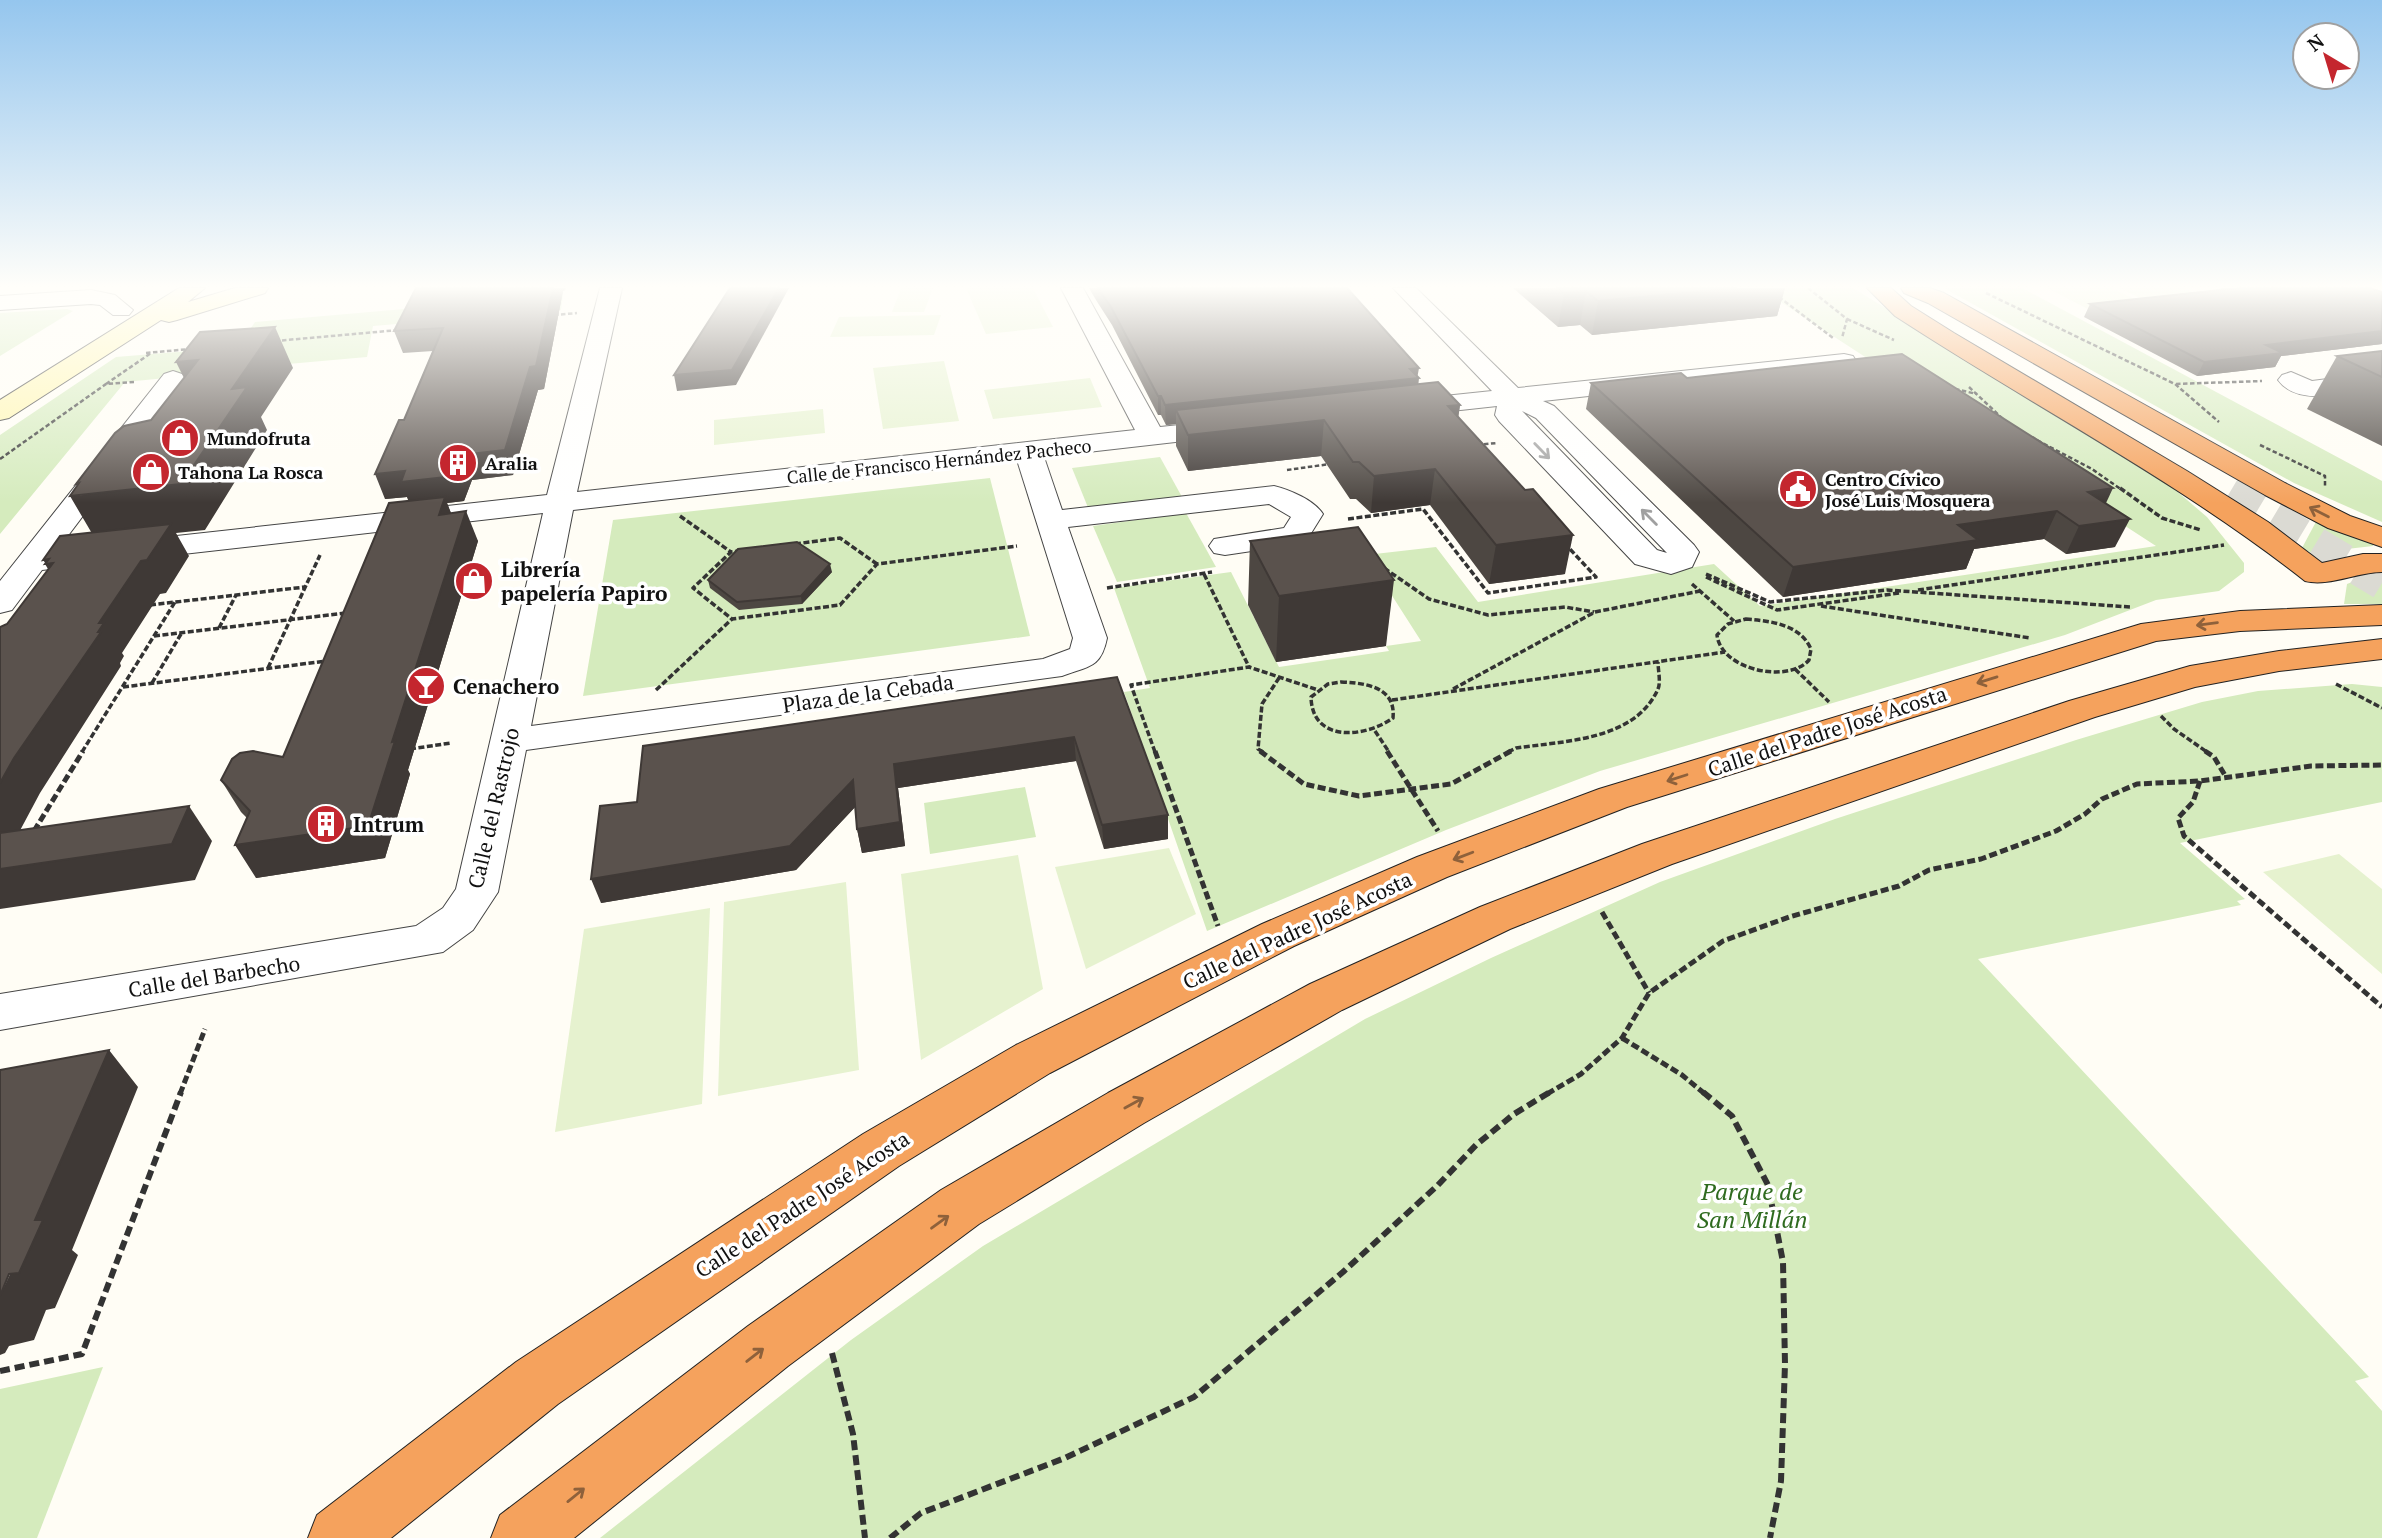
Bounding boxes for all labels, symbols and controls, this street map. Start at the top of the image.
north arrow [2291,21,2361,91]
text: N [2302,28,2329,56]
shop icon: Mundofruta [159,417,201,459]
place label: Mundofruta [207,426,311,450]
street label: Calle de Francisco Hernández Pacheco [785,433,1093,489]
building icon: Aralia [437,442,479,484]
one-way arrow [1534,442,1551,459]
shop icon: Tahona La Rosca [130,451,172,493]
place label: Aralia [485,451,538,475]
place label: Tahona La Rosca [178,460,323,484]
place label: Centro Cívico José Luis Mosquera [1825,467,1990,512]
public building icon: Centro Cívico José Luis Mosquera [1777,468,1819,510]
one-way arrow [2309,504,2330,518]
one-way arrow [1641,509,1658,526]
place label: Librería papelería Papiro [501,555,668,607]
shop icon: Librería papelería Papiro [453,560,495,602]
one-way arrow [2197,618,2219,631]
bar icon: Cenachero [405,665,447,707]
street label: Plaza de la Cebada [781,667,956,719]
place label: Cenachero [453,672,559,700]
one-way arrow [1977,675,1999,688]
street label: Calle del Padre José Acosta [1704,679,1950,783]
street label: Calle del Rastrojo [461,725,525,891]
one-way arrow [1666,772,1688,785]
building icon: Intrum [305,803,347,845]
place label: Intrum [353,810,425,838]
one-way arrow [1453,850,1475,863]
street label: Calle del Padre José Acosta [1178,864,1416,995]
street label: Calle del Barbecho [126,949,302,1003]
one-way arrow [1123,1096,1143,1110]
street label: Calle del Padre José Acosta [690,1124,915,1284]
park label: Parque de San Millán [1696,1175,1808,1235]
one-way arrow [930,1215,949,1229]
one-way arrow [746,1348,764,1363]
one-way arrow [566,1487,584,1502]

